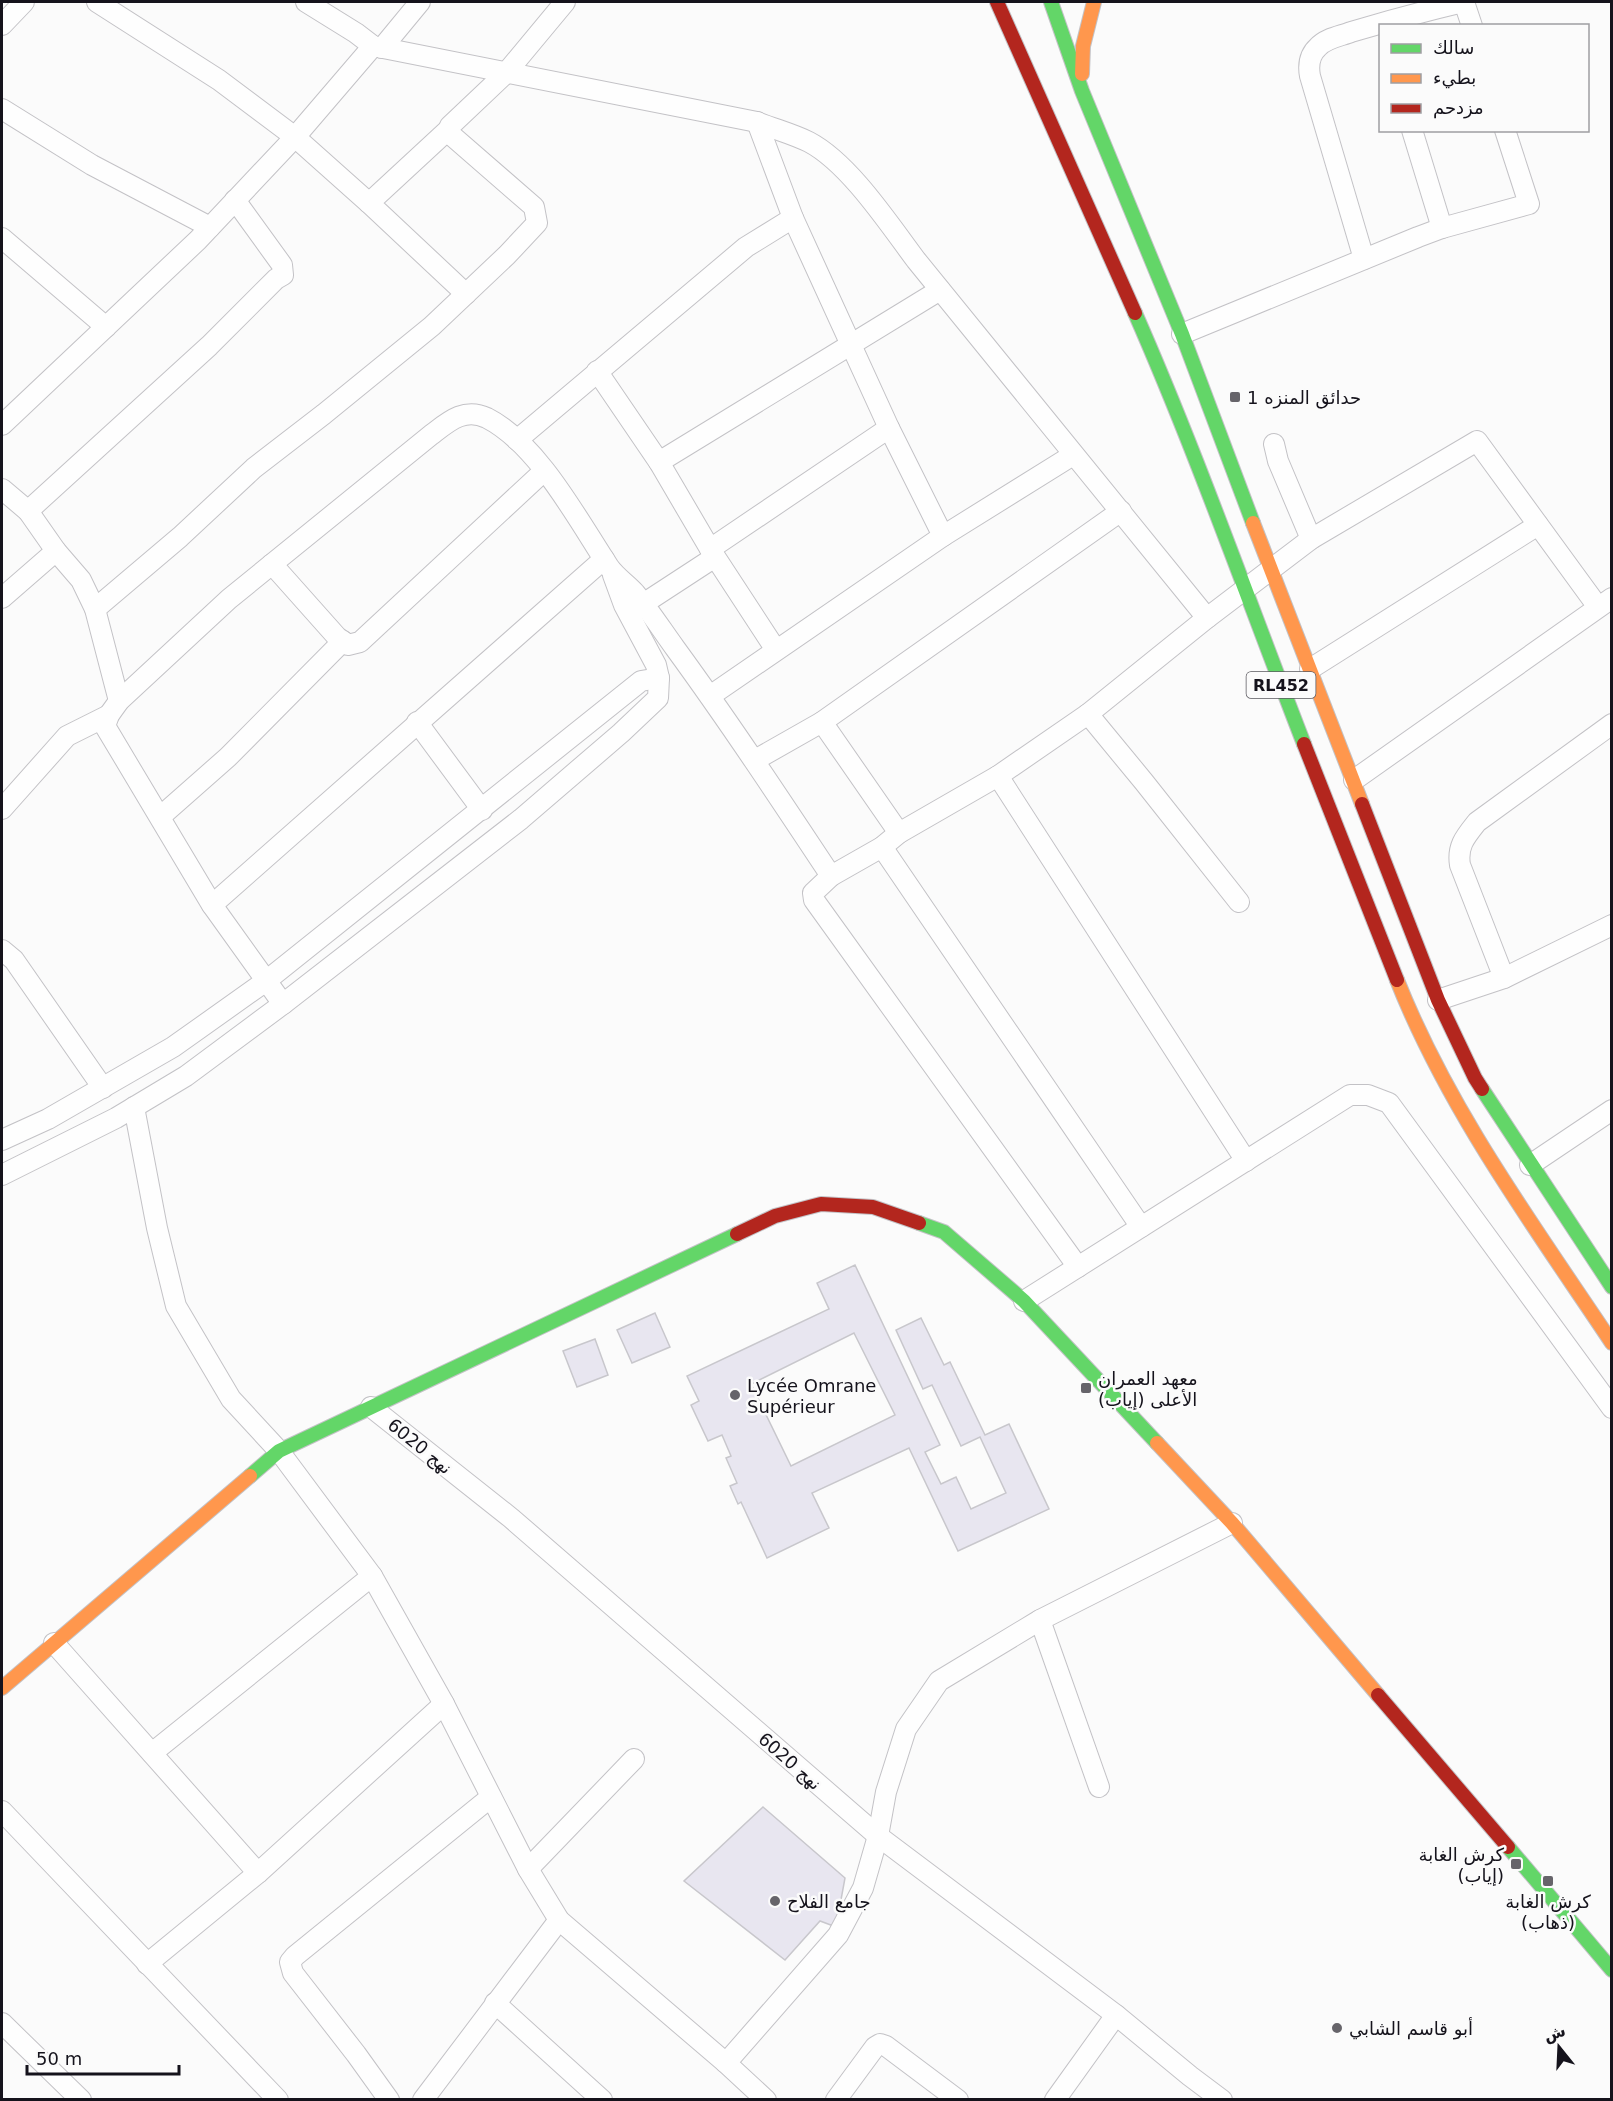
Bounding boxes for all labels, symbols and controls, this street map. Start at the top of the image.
legend [1379,24,1589,132]
text: سالك [1433,37,1474,58]
text: بطيء [1433,67,1476,89]
text: مزدحم [1433,97,1484,119]
place label: حدائق المنزه 1 [1247,387,1361,409]
marker: حدائق المنزه 1 [1228,390,1242,404]
road number: RL452 [1246,672,1316,698]
place label: معهد العمران الأعلى (إياب) [1098,1368,1198,1410]
place label: Lycée Omrane Supérieur [747,1375,876,1417]
marker: معهد العمران الأعلى (إياب) [1079,1381,1093,1395]
marker: Lycée Omrane Supérieur [728,1388,742,1402]
street label: نهج 6020 [383,1414,456,1479]
street label: نهج 6020 [754,1728,826,1795]
place label: كرش الغابة (إياب) [1418,1844,1504,1886]
marker: كرش الغابة (إياب) [1509,1857,1523,1871]
marker: كرش الغابة (ذهاب) [1541,1874,1555,1888]
place label: جامع الفلاح [787,1891,871,1913]
place label: كرش الغابة (ذهاب) [1505,1891,1591,1933]
marker: جامع الفلاح [768,1894,782,1908]
place label: أبو قاسم الشابي [1349,2017,1473,2040]
north arrow [1529,2017,1589,2077]
marker: أبو قاسم الشابي [1330,2021,1344,2035]
text: ش [1541,2021,1568,2046]
scale bar [27,2038,178,2076]
text: 50 m [36,2048,82,2069]

